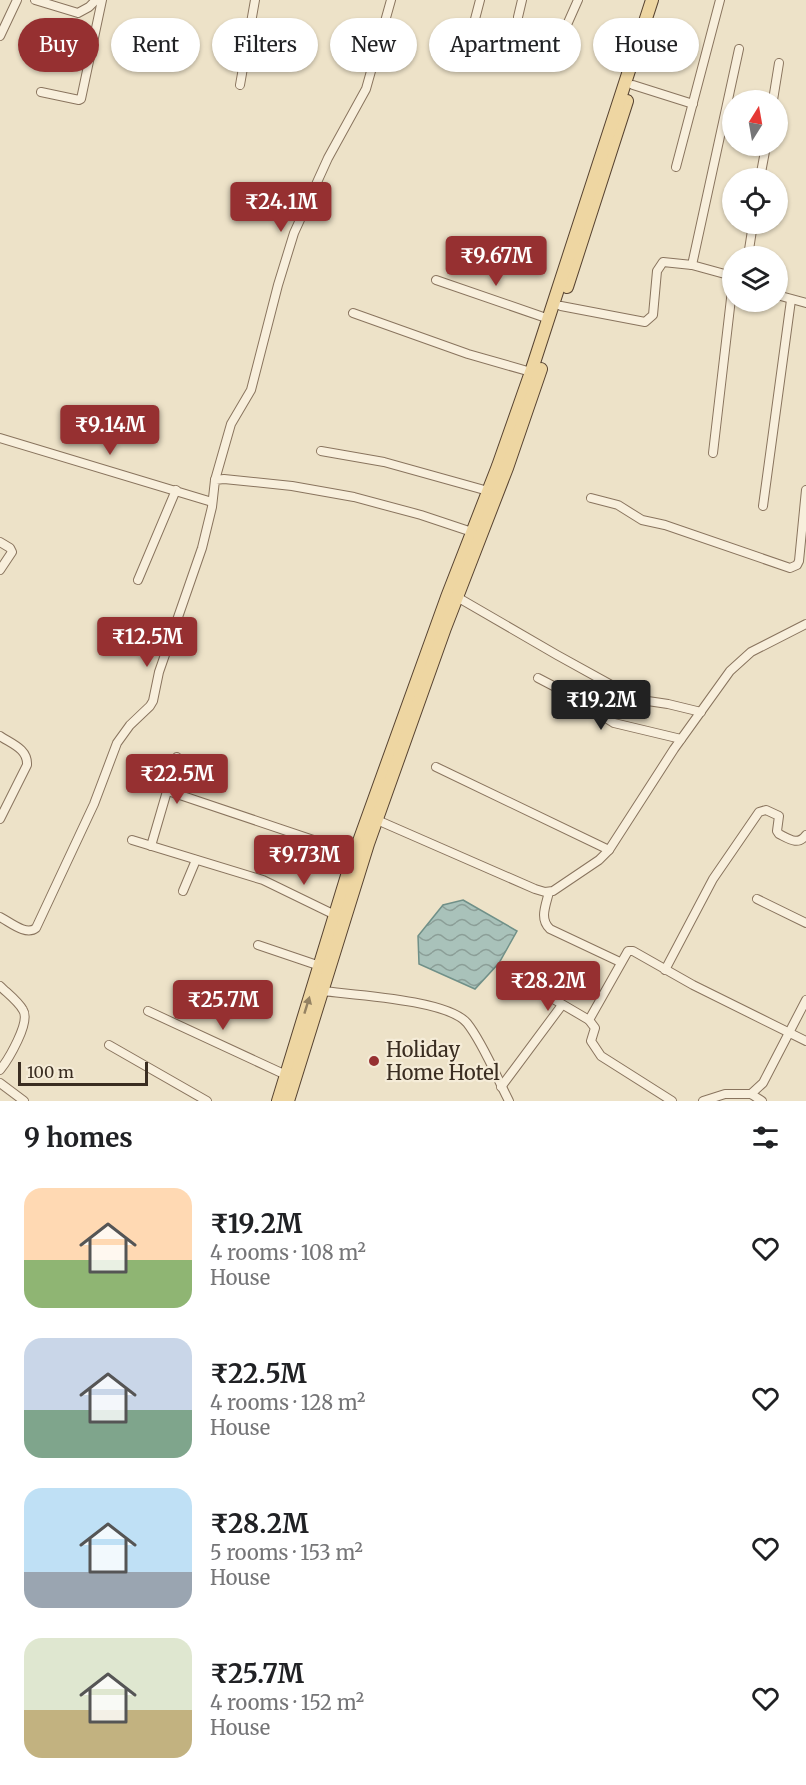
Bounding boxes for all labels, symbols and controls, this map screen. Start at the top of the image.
chip: Buy [18,18,99,72]
chip: Rent [111,18,200,72]
chip: Filters [212,18,318,72]
chip: New [330,18,417,72]
chip: Apartment [429,18,581,72]
chip: House [593,18,699,72]
north arrow [722,90,788,156]
map controls [722,90,788,312]
button: locate [722,168,788,234]
pin: ₹24.1M [232,182,330,233]
text: ₹24.1M [244,189,318,214]
pin: ₹9.67M [447,236,545,287]
text: ₹9.67M [460,243,532,268]
button: layers [722,246,788,312]
pin: ₹9.14M [61,405,159,456]
text: ₹9.14M [74,412,146,437]
pin: ₹12.5M [98,617,196,668]
text: ₹12.5M [111,624,183,649]
pin: ₹19.2M [552,680,650,731]
text: ₹19.2M [565,687,637,712]
pin: ₹22.5M [128,754,226,805]
text: ₹22.5M [140,761,214,786]
pin: ₹9.73M [255,835,353,886]
text: ₹9.73M [268,842,340,867]
pin: ₹28.2M [499,961,597,1012]
text: ₹28.2M [510,968,586,993]
pin: ₹25.7M [174,980,272,1031]
text: ₹25.7M [187,987,259,1012]
one-way arrow [303,996,313,1014]
place label: Holiday Home Hotel [386,1037,500,1085]
marker: Holiday Home Hotel [367,1054,381,1068]
scale bar [18,1059,148,1086]
text: 100 m [27,1062,74,1082]
text: 9 homes [24,1121,133,1154]
icon: filters [749,1121,782,1154]
text: ₹19.2M [210,1207,302,1240]
icon: home [72,1212,144,1284]
icon: heart [749,1232,782,1265]
text: 4 rooms · 108 m² [210,1240,366,1265]
text: House [210,1265,270,1290]
text: ₹22.5M [210,1357,307,1390]
icon: home [72,1362,144,1434]
icon: heart [749,1382,782,1415]
text: 4 rooms · 128 m² [210,1390,365,1415]
text: House [210,1415,270,1440]
text: ₹28.2M [210,1507,309,1540]
icon: home [72,1512,144,1584]
icon: heart [749,1532,782,1565]
text: 5 rooms · 153 m² [210,1540,363,1565]
text: House [210,1565,270,1590]
text: ₹25.7M [210,1657,304,1690]
icon: home [72,1662,144,1734]
icon: heart [749,1682,782,1715]
text: 4 rooms · 152 m² [210,1690,364,1715]
text: House [210,1715,270,1740]

